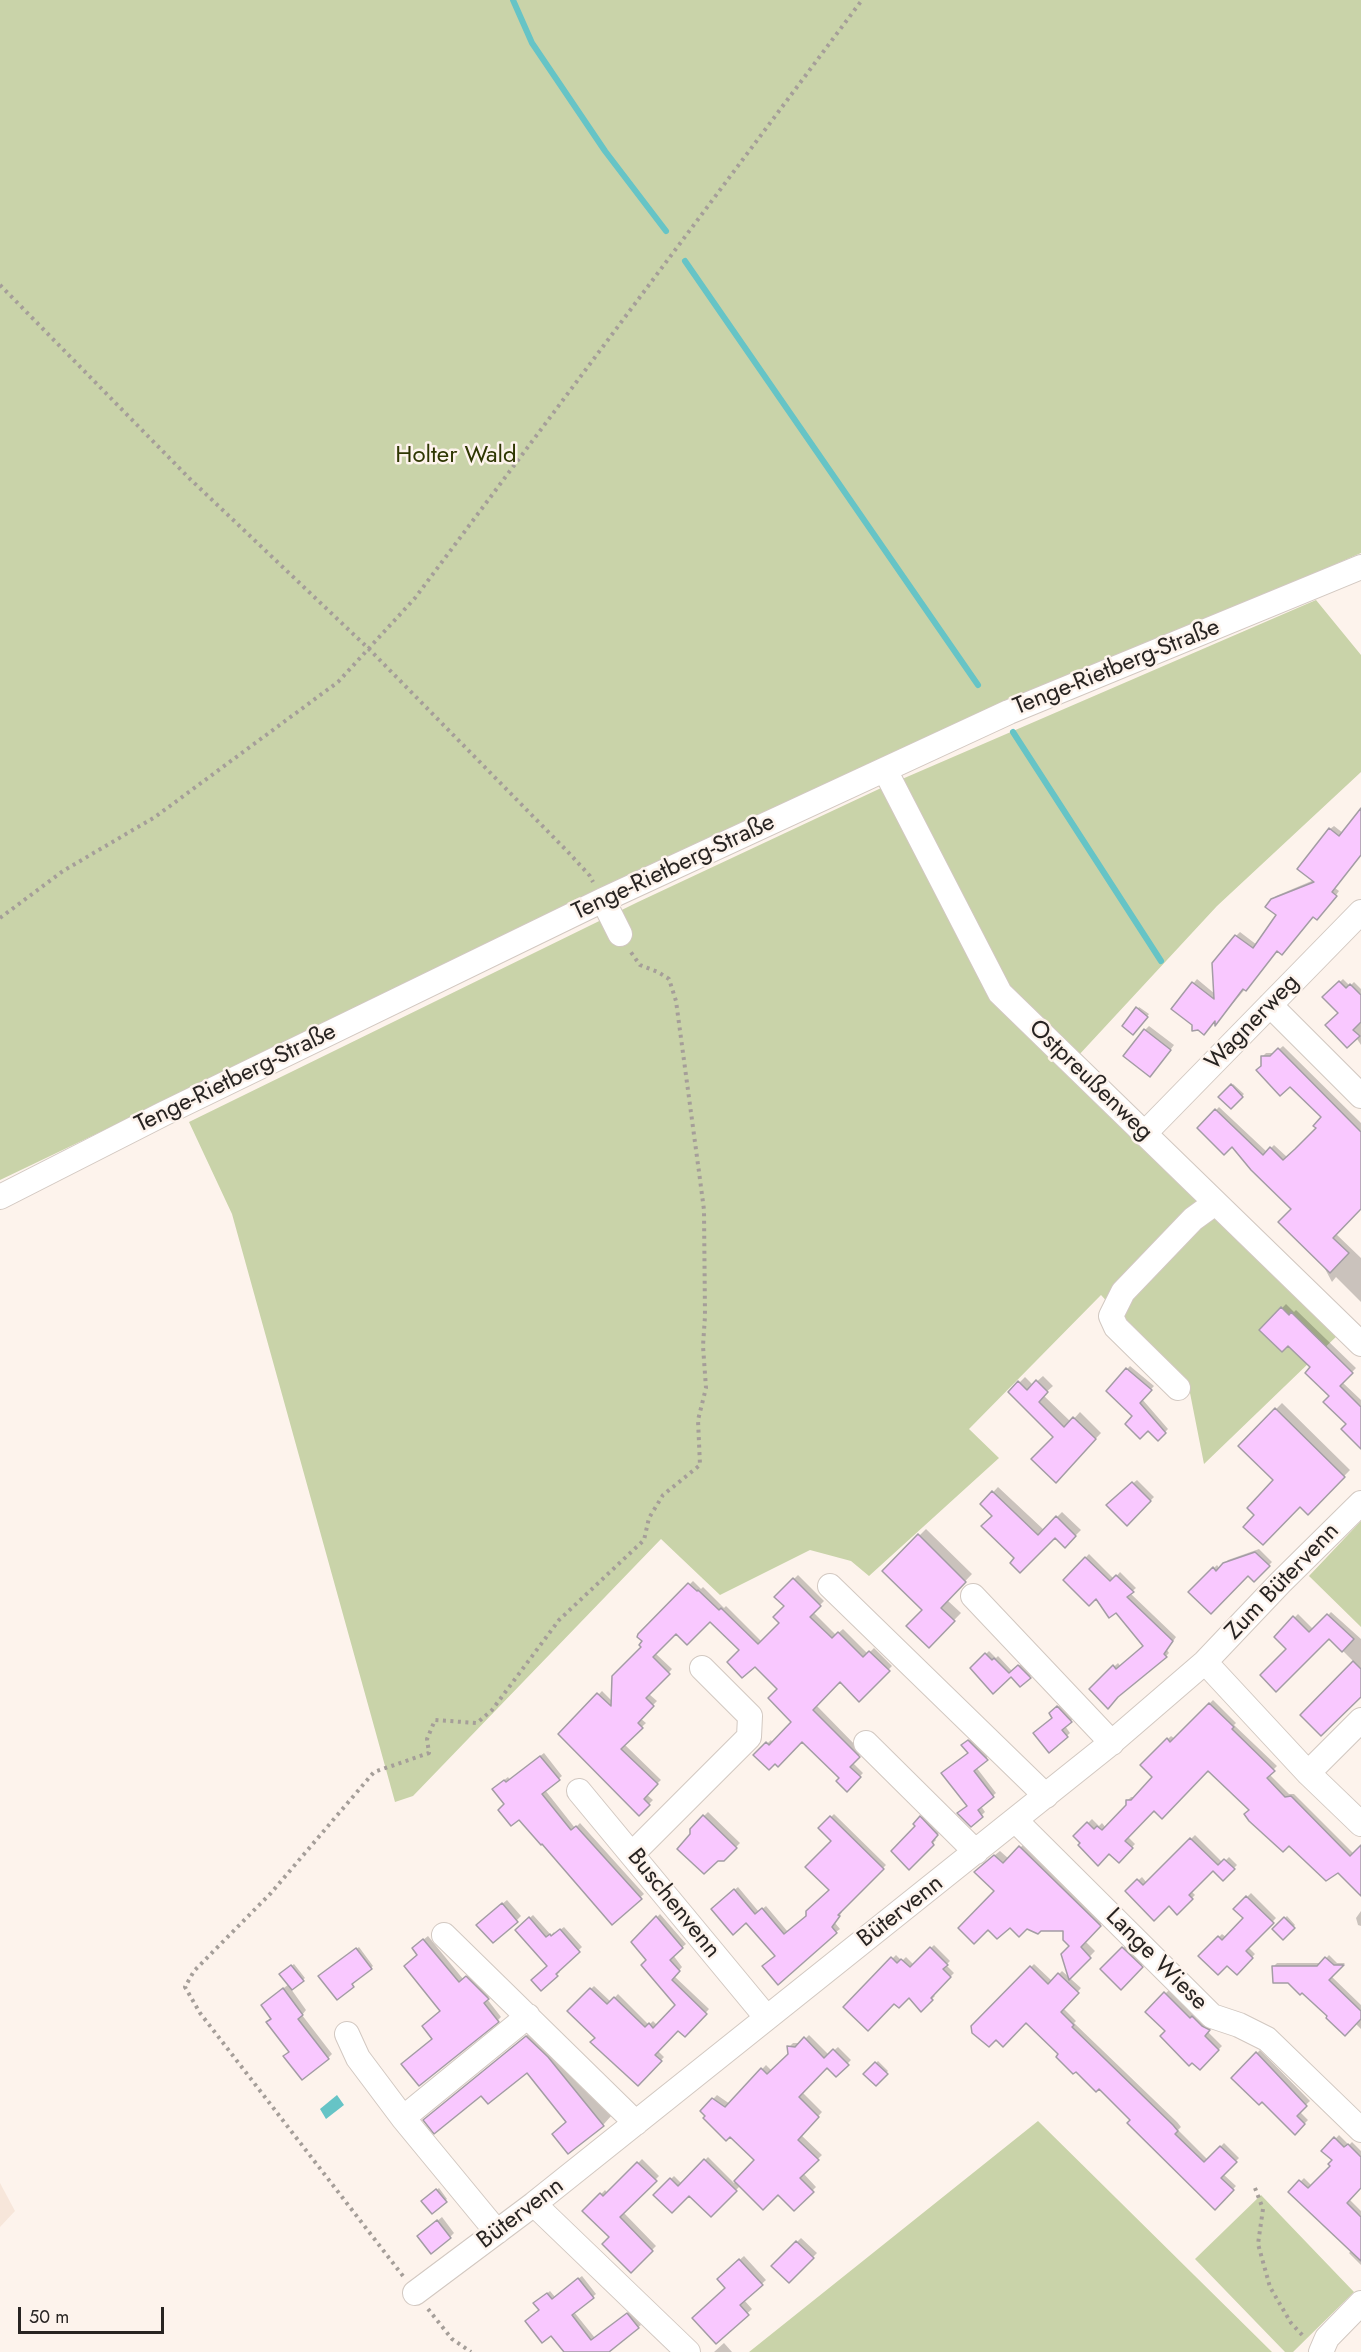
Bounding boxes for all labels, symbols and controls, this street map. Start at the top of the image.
park label: Holter Wald [395,442,517,470]
street label: Tenge-Rietberg-Straße [1010,613,1224,723]
street label: Tenge-Rietberg-Straße [568,808,780,928]
street label: Wagnerweg [1200,969,1306,1077]
street label: Ostpreußenweg [1022,1015,1158,1147]
street label: Tenge-Rietberg-Straße [131,1018,341,1140]
street label: Zum Bütervenn [1220,1517,1346,1647]
street label: Buschenvenn [620,1844,726,1964]
street label: Bütervenn [852,1870,950,1954]
street label: Lange Wiese [1099,1903,1213,2017]
street label: Bütervenn [472,2172,570,2256]
scale bar [21,2295,166,2333]
text: 50 m [29,2304,69,2330]

